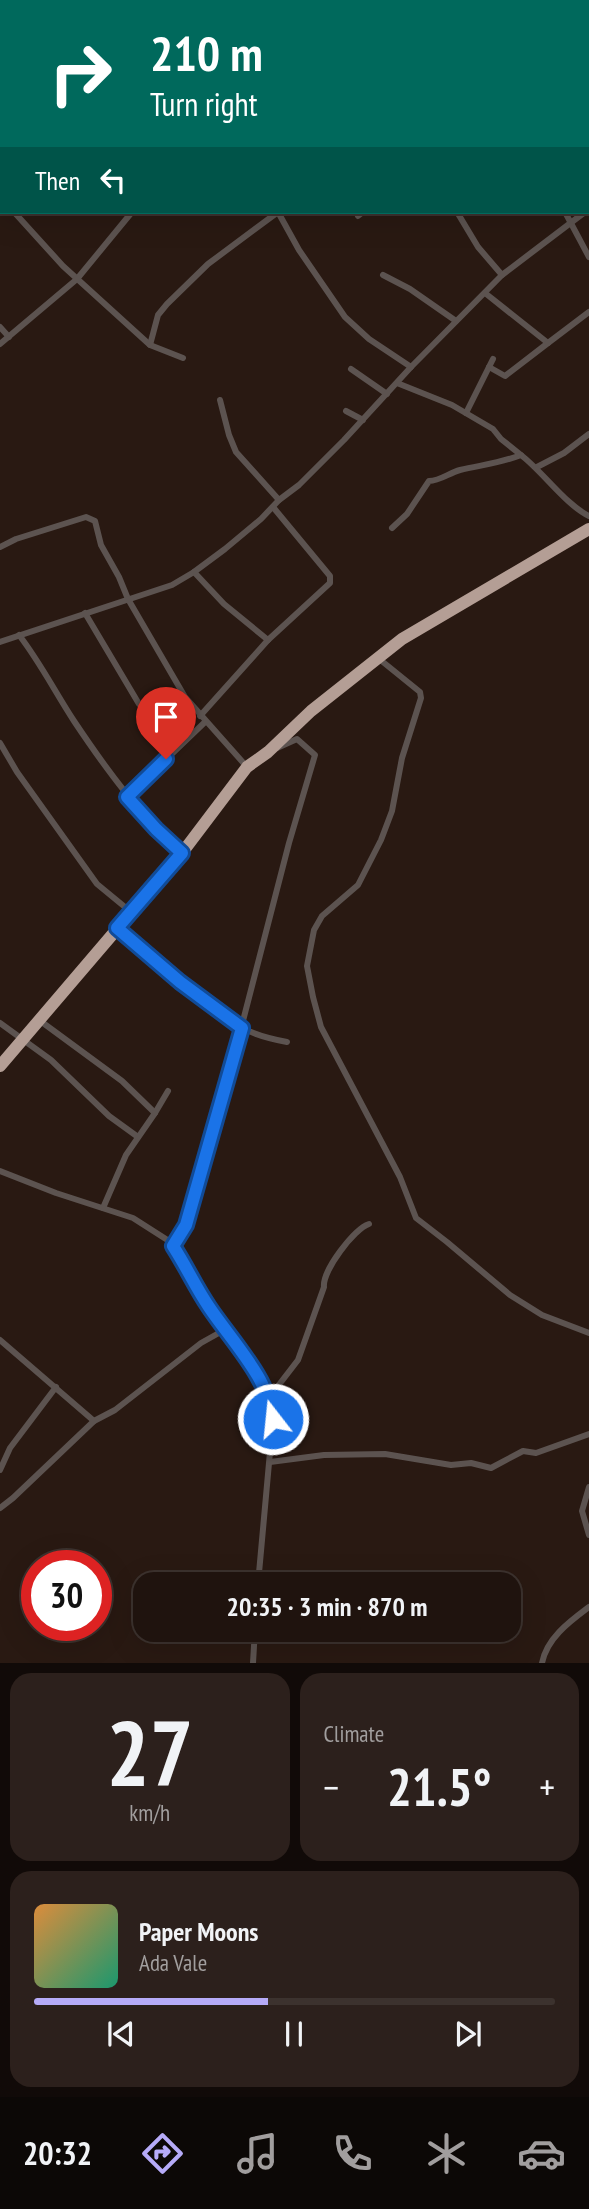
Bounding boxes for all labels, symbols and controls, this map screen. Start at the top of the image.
text: 210 m [150,21,263,85]
icon: right [35,28,126,119]
text: Turn right [150,83,258,125]
icon: left [94,161,132,199]
text: Then [35,164,80,197]
pin [136,687,196,759]
icon: arrive [147,698,185,736]
position arrow [236,1382,310,1456]
speed limit sign: 30 [21,1550,112,1641]
text: 20:35 · 3 min · 870 m [227,1590,427,1623]
text: 27 [106,1693,193,1811]
text: Climate [324,1719,384,1748]
text: 21.5° [387,1753,492,1820]
text: − [324,1762,339,1811]
text: + [539,1762,555,1811]
text: km/h [129,1798,170,1827]
text: Paper Moons [139,1915,258,1948]
text: Ada Vale [139,1948,207,1977]
icon: previous [102,2015,140,2053]
icon: pause [275,2015,313,2053]
icon: next [449,2015,487,2053]
icon: directions [138,2129,187,2178]
icon: music [233,2129,282,2178]
icon: phone [328,2129,377,2178]
icon: climate [422,2129,471,2178]
icon: car [517,2129,566,2178]
text: 20:32 [23,2132,92,2174]

